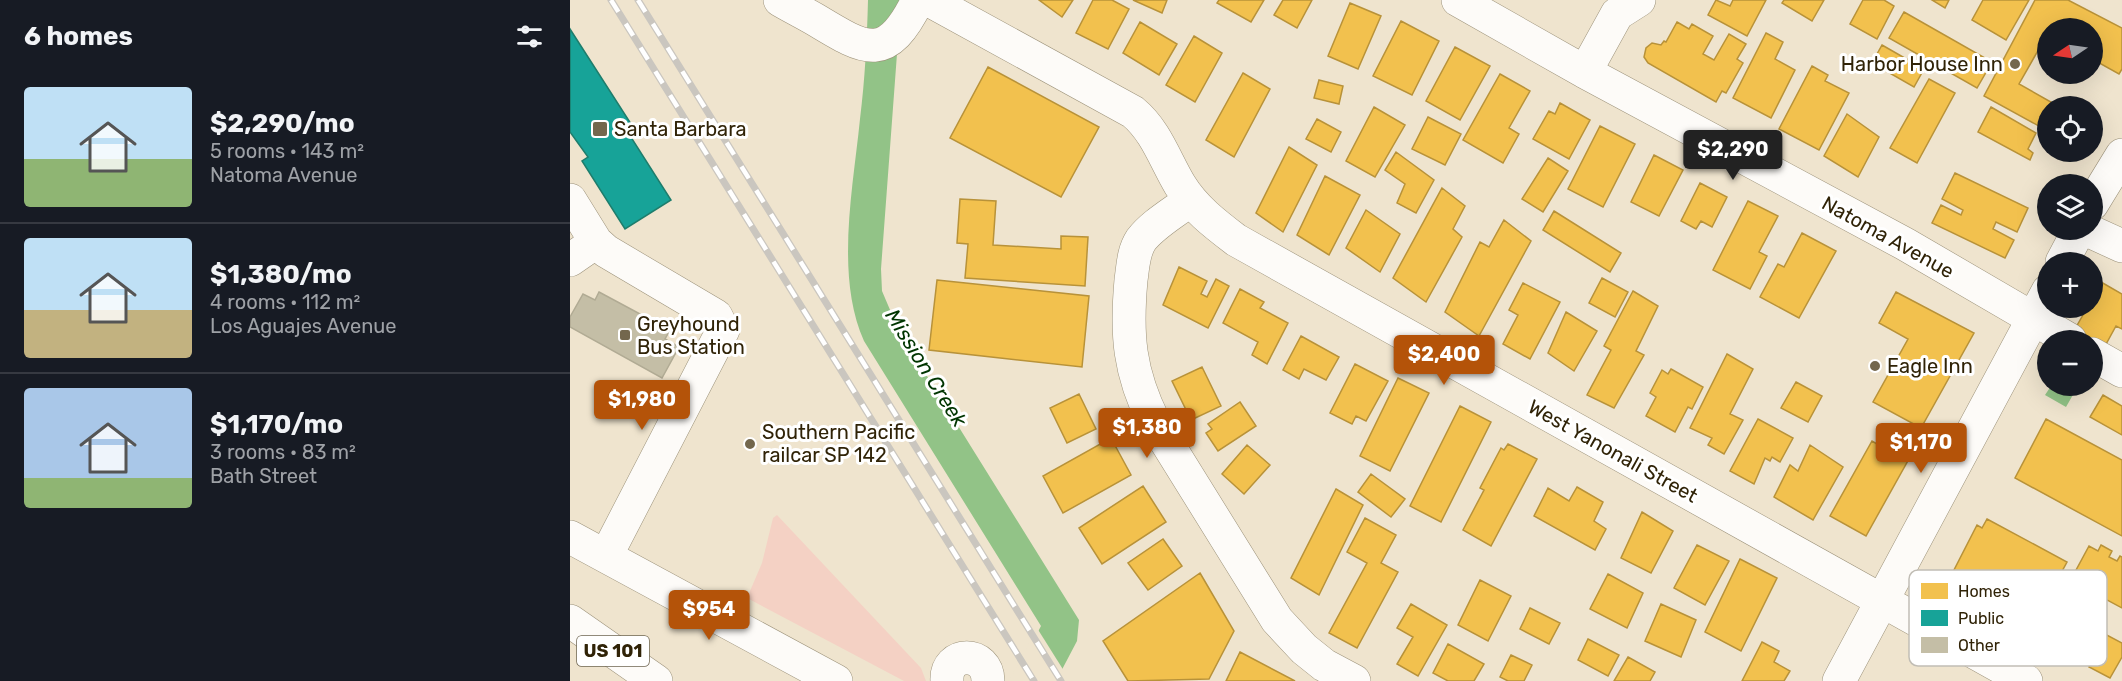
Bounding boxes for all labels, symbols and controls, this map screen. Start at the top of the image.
north arrow [2037,18,2103,84]
map controls [2037,18,2103,396]
icon: filters [513,20,546,53]
text: 6 homes [24,21,133,52]
place label: Harbor House Inn [1841,52,2003,76]
marker: Harbor House Inn [2008,57,2022,71]
button: locate [2037,96,2103,162]
text: $2,290/mo [210,108,355,139]
icon: home [72,111,144,183]
place label: Santa Barbara [614,117,747,141]
marker: Santa Barbara [591,120,609,138]
pin: $2,290 [1684,130,1782,181]
text: $2,290 [1697,137,1769,161]
text: 5 rooms · 143 m² [210,139,364,163]
text: Natoma Avenue [210,163,357,187]
button: layers [2037,174,2103,240]
street label: Natoma Avenue [1818,191,1958,283]
button: + [2037,252,2103,318]
text: $1,380/mo [210,259,352,290]
icon: home [72,262,144,334]
text: 4 rooms · 112 m² [210,290,360,314]
water label: Mission Creek [880,304,973,432]
place label: Greyhound Bus Station [637,312,745,359]
text: Los Aguajes Avenue [210,314,397,338]
marker: Greyhound Bus Station [618,328,632,342]
button: − [2037,330,2103,396]
pin: $2,400 [1395,335,1493,386]
text: $2,400 [1408,342,1480,366]
place label: Eagle Inn [1887,354,1973,378]
marker: Eagle Inn [1868,359,1882,373]
pin: $1,980 [593,380,691,431]
text: $1,980 [608,387,676,411]
street label: West Yanonali Street [1524,394,1702,508]
pin: $1,380 [1098,408,1196,459]
text: $1,170/mo [210,409,343,440]
icon: home [72,412,144,484]
text: $1,380 [1112,415,1182,439]
place label: Southern Pacific railcar SP 142 [762,420,915,467]
pin: $1,170 [1872,423,1970,474]
text: $1,170 [1890,430,1952,454]
marker: Southern Pacific railcar SP 142 [743,437,757,451]
text: 3 rooms · 83 m² [210,440,356,464]
text: Bath Street [210,464,317,488]
legend [1909,570,2107,666]
text: Homes [1958,582,2010,601]
pin: $954 [673,590,745,641]
text: $954 [683,597,735,621]
text: Public [1958,609,2004,628]
road number: US 101 [577,636,649,666]
text: Other [1958,636,2000,655]

